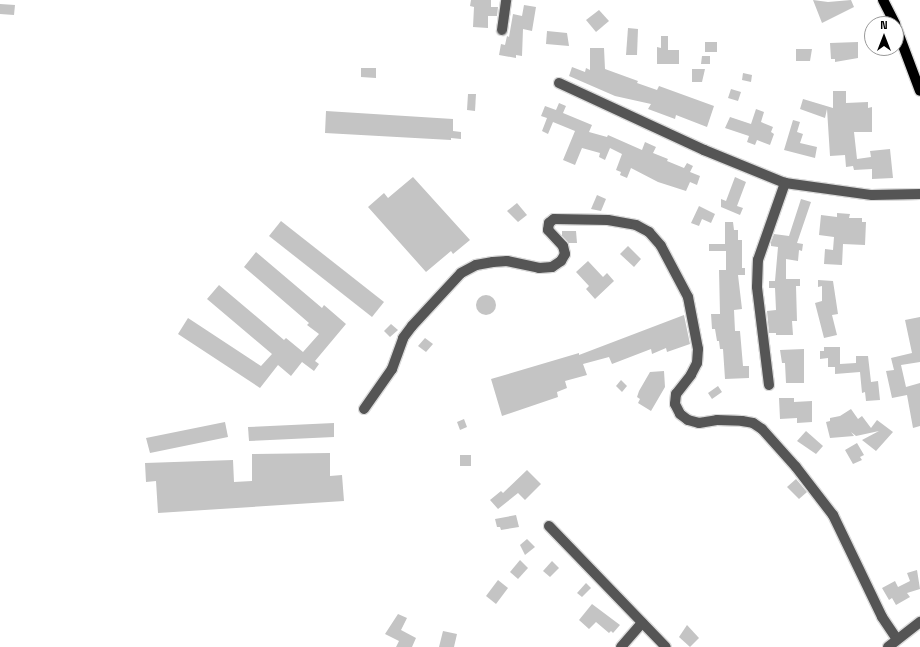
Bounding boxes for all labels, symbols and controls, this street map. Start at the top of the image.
north arrow [864,16,904,56]
text: N [880,18,888,32]

